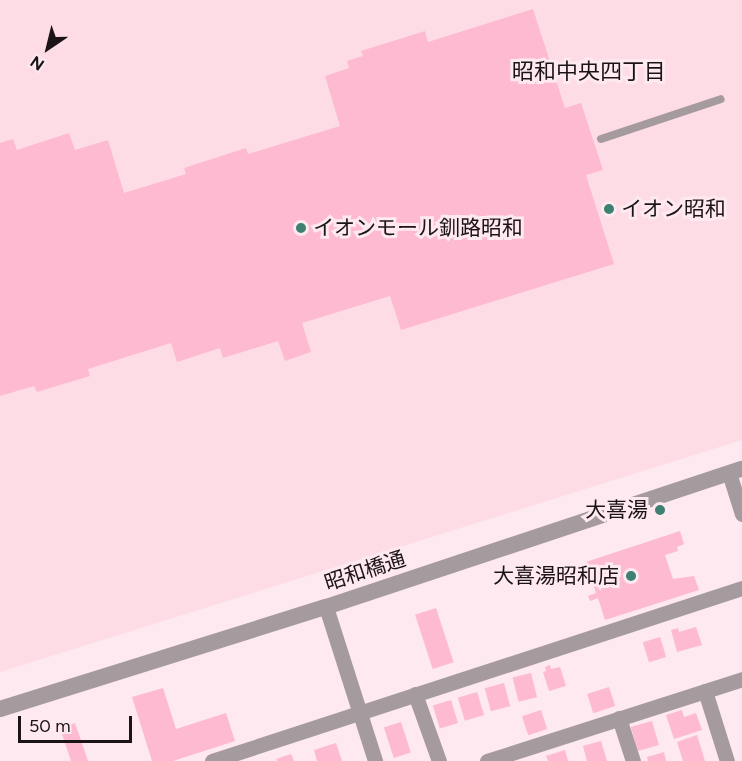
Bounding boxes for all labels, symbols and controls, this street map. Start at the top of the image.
north arrow [18,18,78,78]
text: N [27,52,48,74]
district label: 昭和中央四丁目 [512,59,666,85]
place label: イオン昭和 [621,196,726,222]
marker: イオン昭和 [602,202,616,216]
place label: イオンモール釧路昭和 [313,215,523,241]
marker: イオンモール釧路昭和 [294,221,308,235]
place label: 大喜湯 [585,497,648,523]
marker: 大喜湯 [653,503,667,517]
street label: 昭和橋通 [321,546,409,596]
place label: 大喜湯昭和店 [493,563,619,589]
marker: 大喜湯昭和店 [624,569,638,583]
scale bar [21,704,135,742]
text: 50 m [29,715,71,737]

